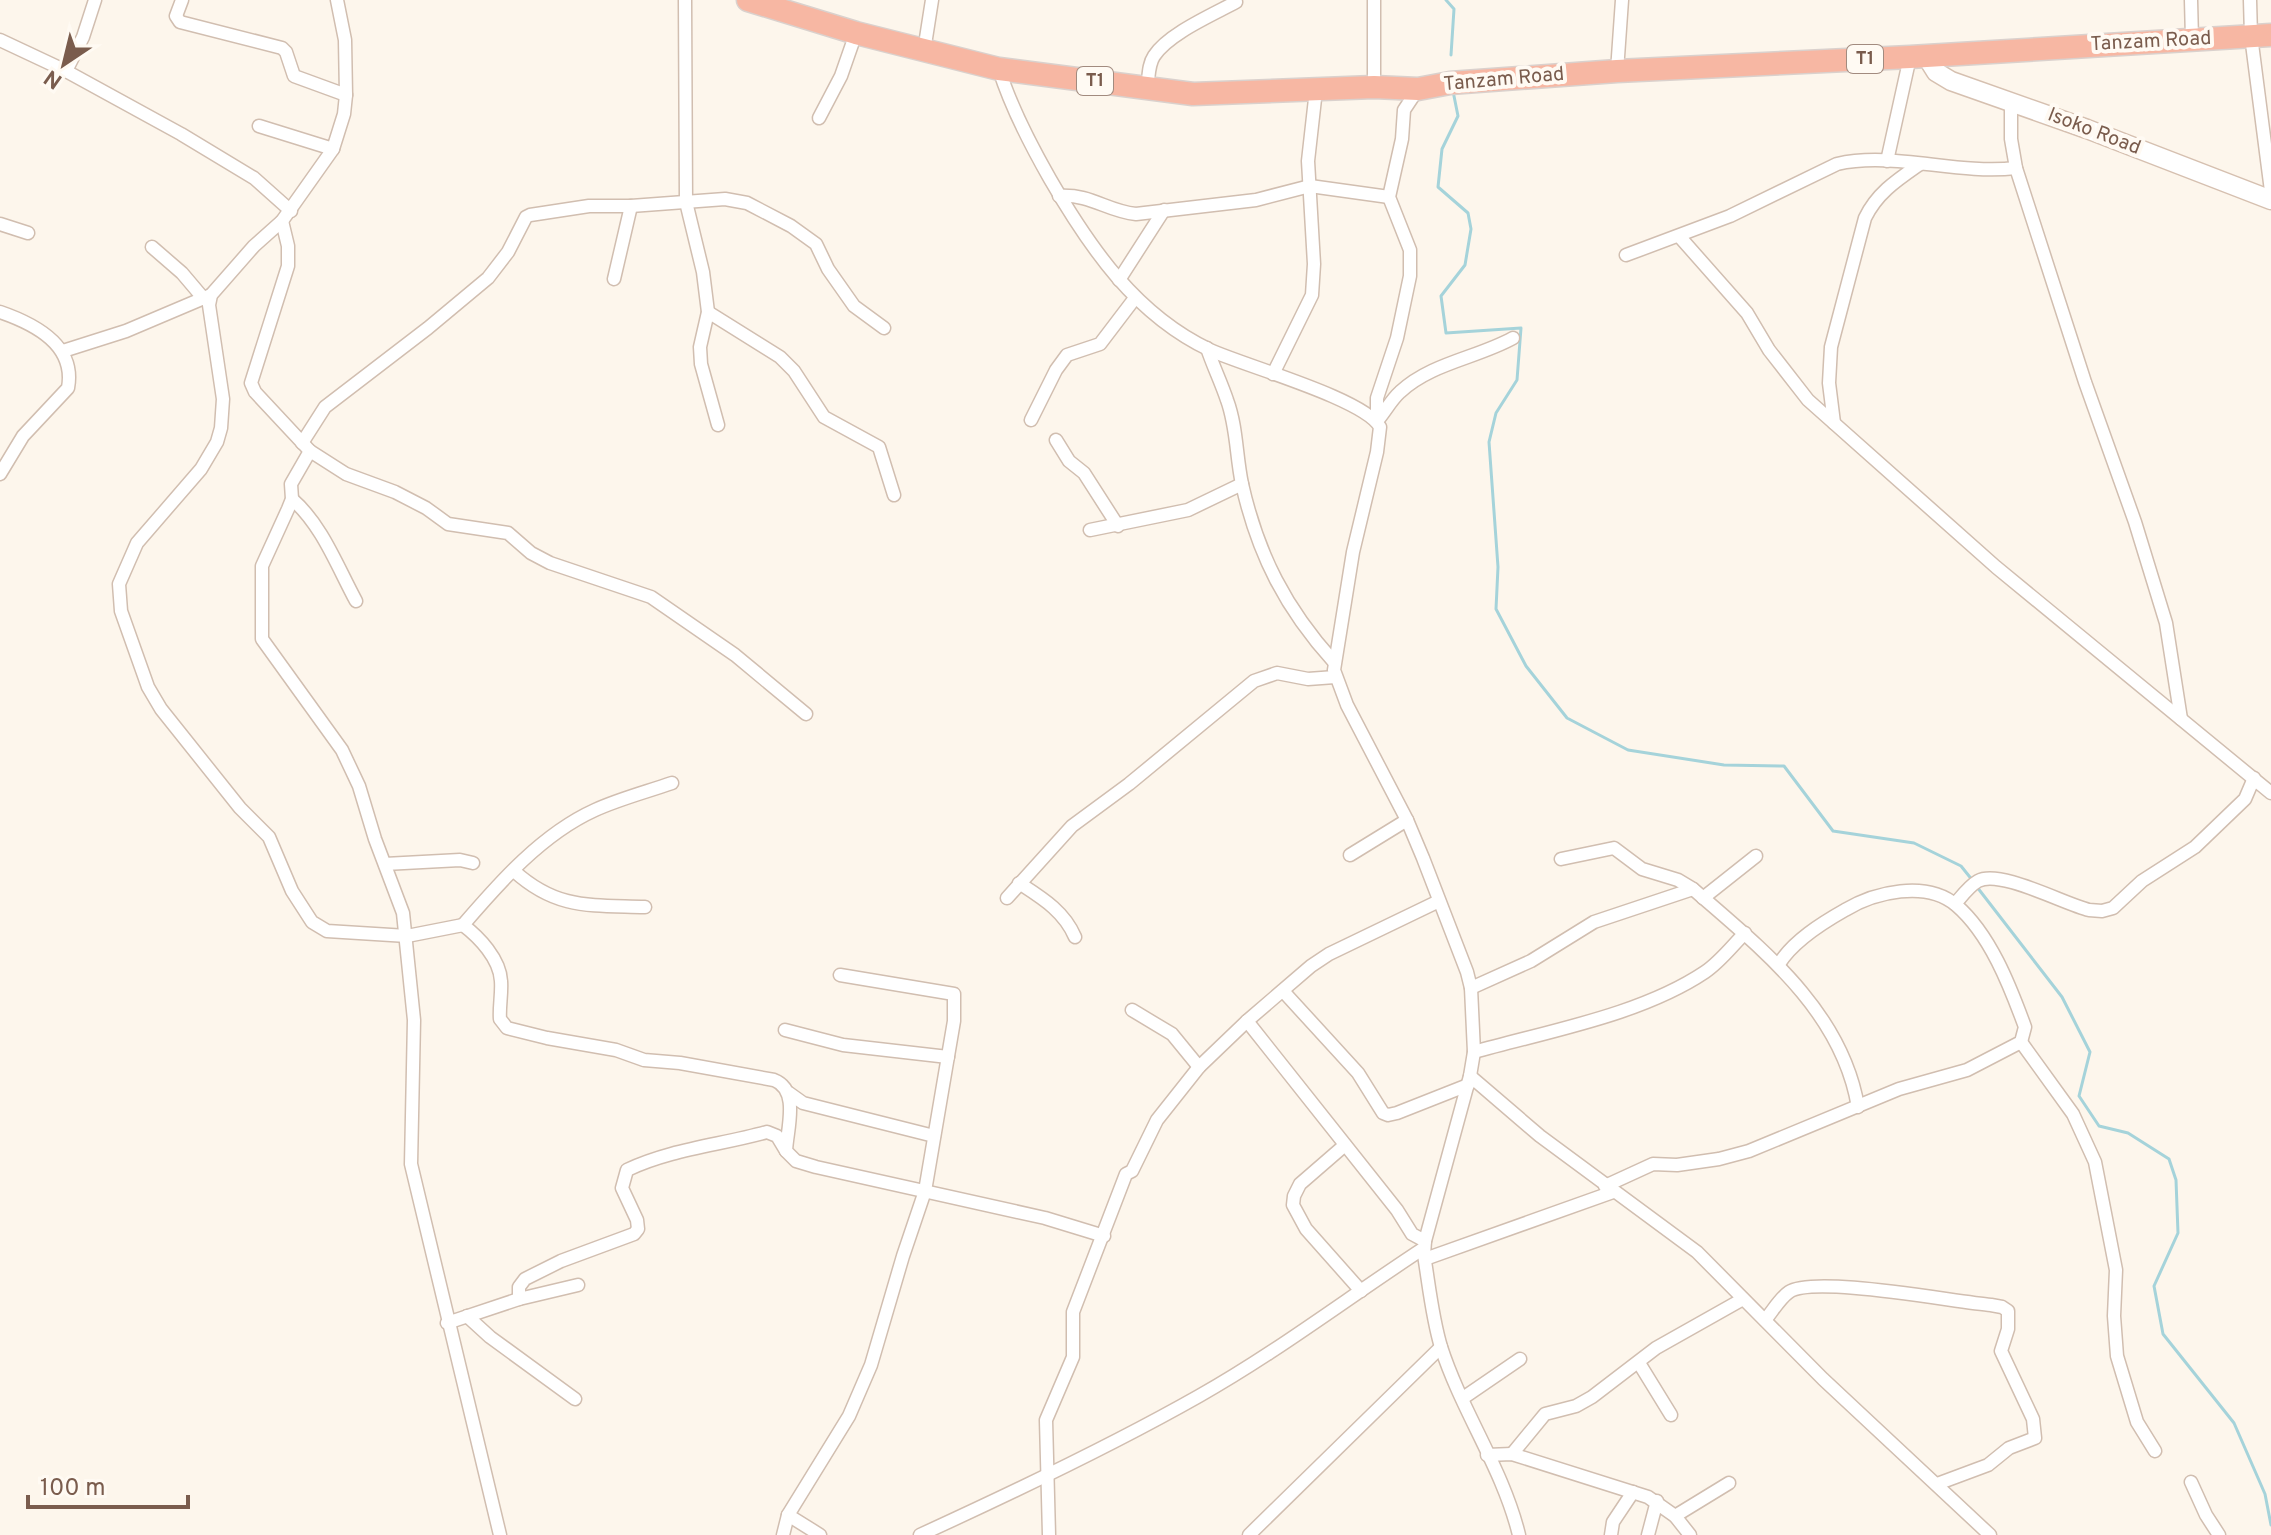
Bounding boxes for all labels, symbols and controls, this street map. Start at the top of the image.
north arrow [24,24,104,104]
street label: Tanzam Road [2090,26,2212,58]
road number: T1 [1847,45,1883,73]
street label: Tanzam Road [1442,62,1566,98]
text: N [40,63,68,94]
road number: T1 [1077,67,1113,95]
street label: Isoko Road [2044,102,2144,162]
scale bar [28,1459,188,1509]
text: 100 m [40,1474,106,1504]

